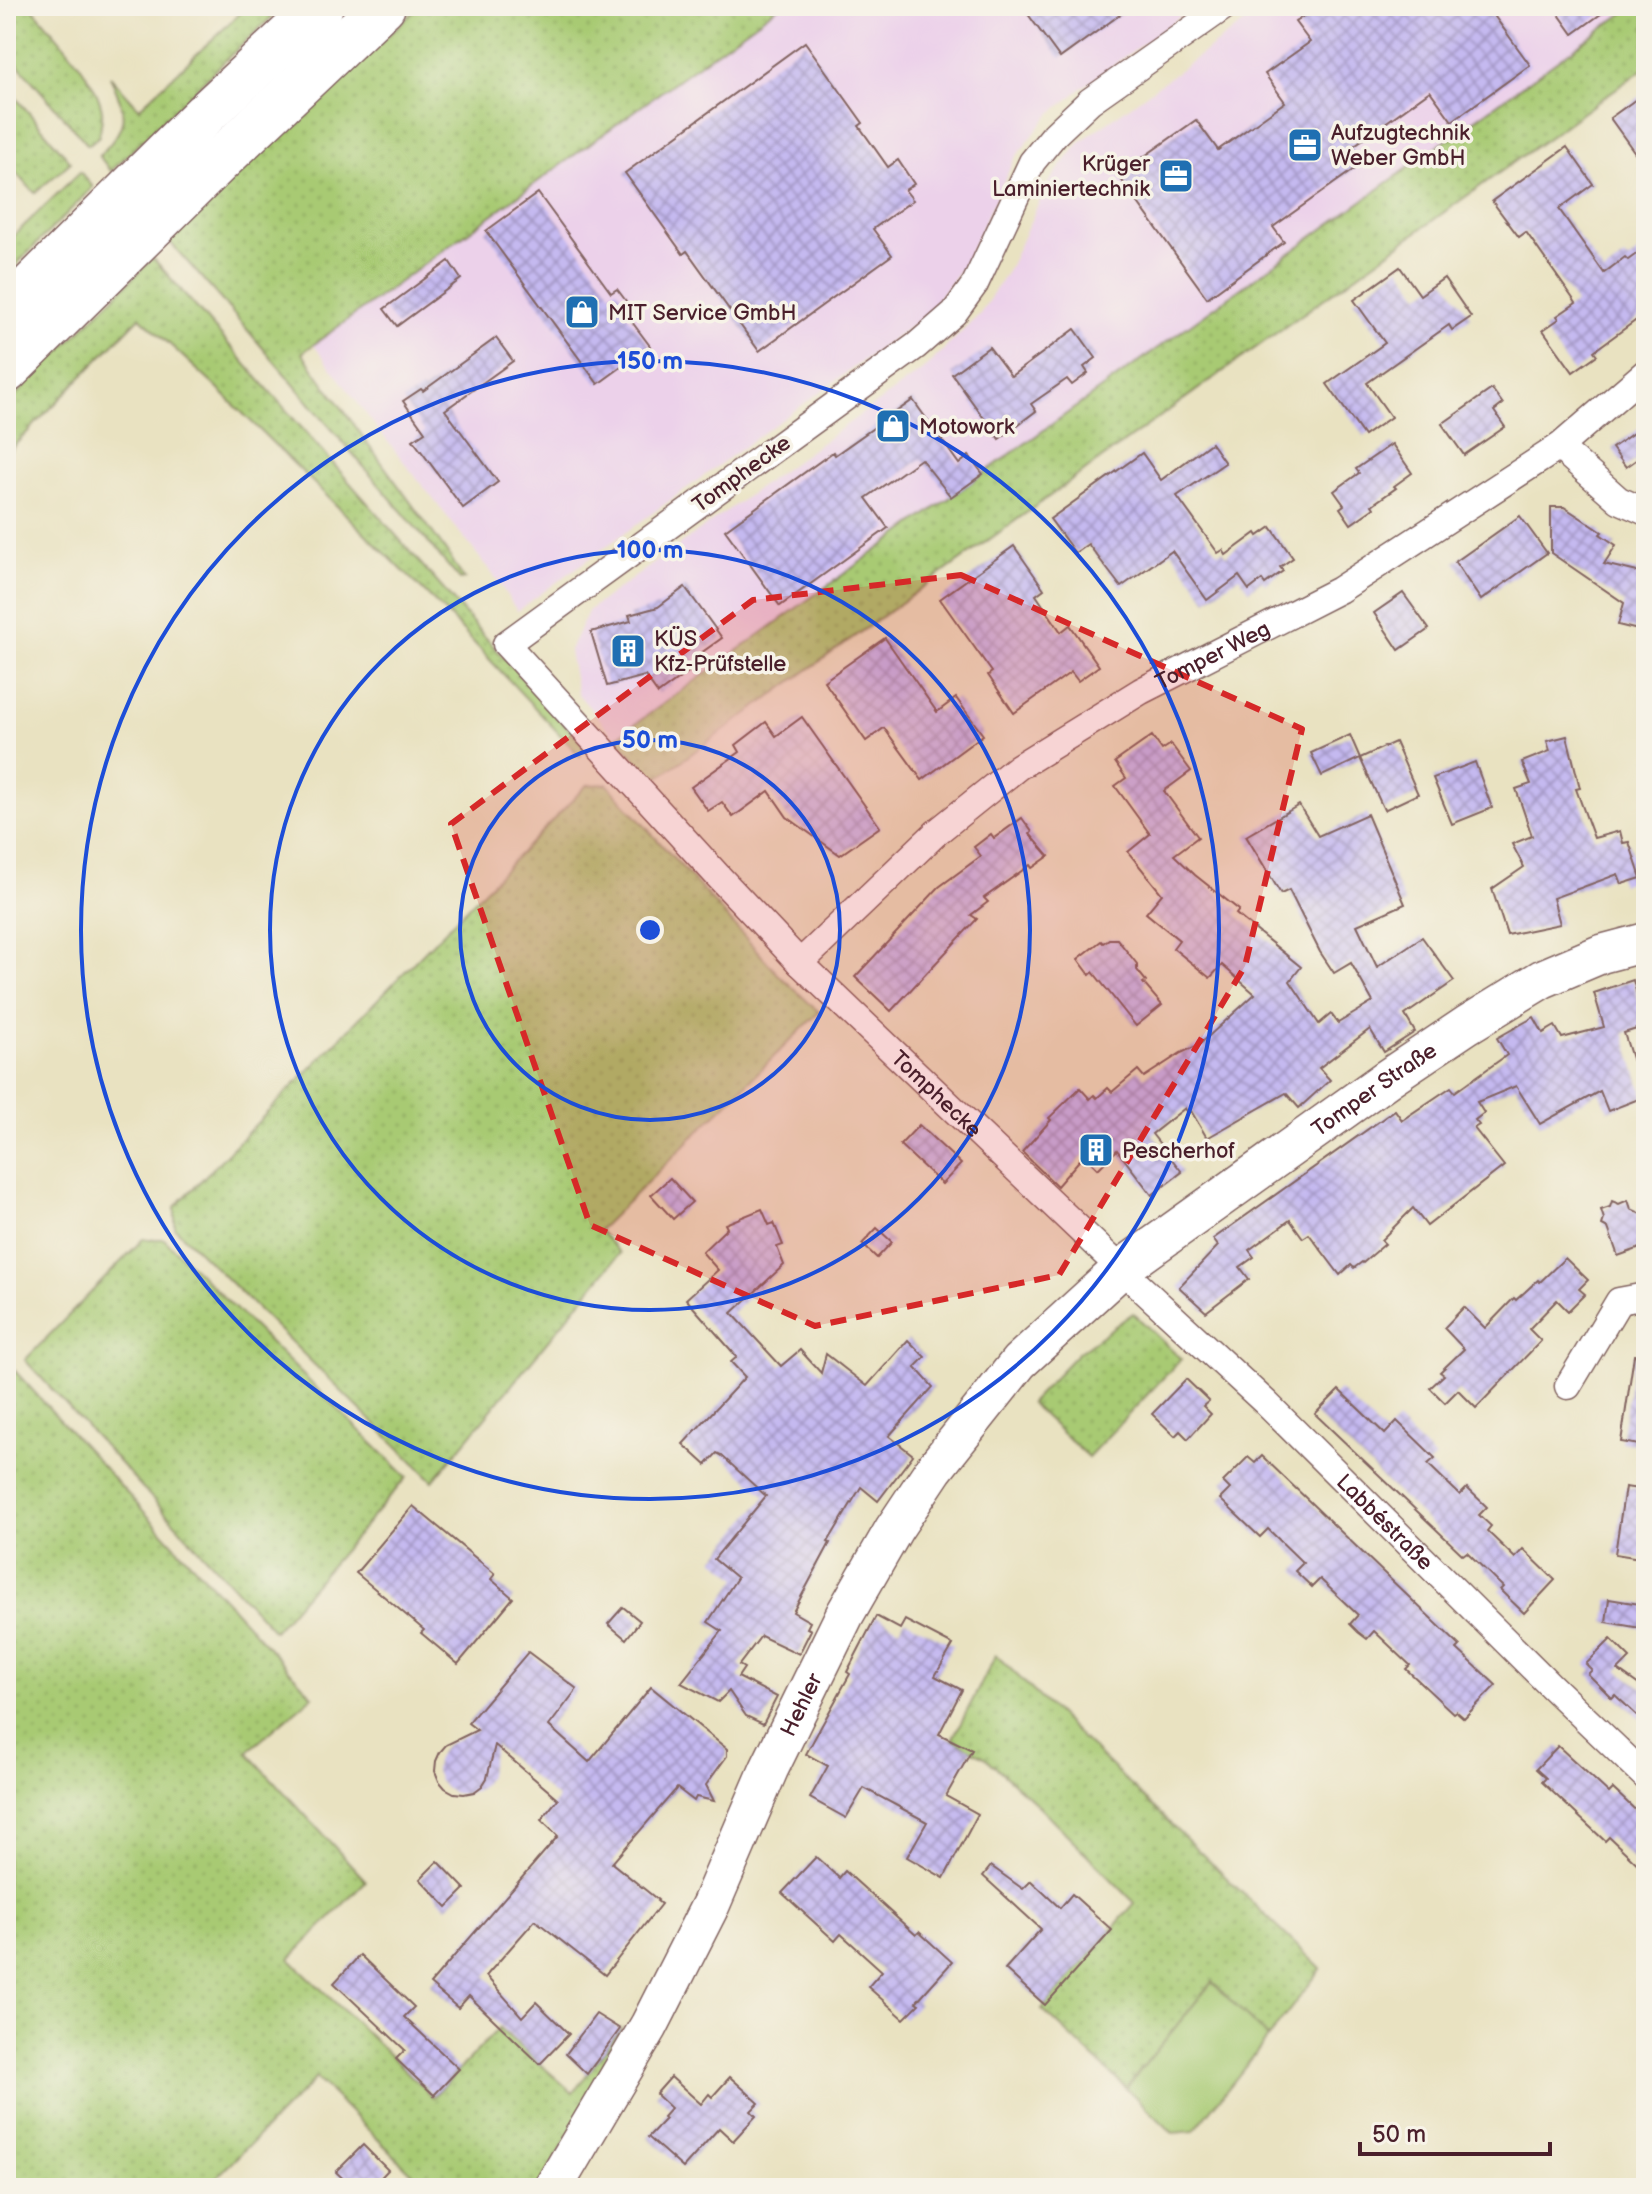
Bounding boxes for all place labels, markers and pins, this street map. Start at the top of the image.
place label: Aufzugtechnik Weber GmbH [1331,120,1470,172]
office icon: Aufzugtechnik Weber GmbH [1286,126,1324,164]
place label: Krüger Laminiertechnik [992,151,1151,203]
office icon: Krüger Laminiertechnik [1157,157,1195,195]
shop icon: MIT Service GmbH [563,293,601,331]
place label: MIT Service GmbH [608,300,797,327]
shop icon: Motowork [874,407,912,445]
place label: Motowork [919,414,1015,441]
place label: KÜS Kfz-Prüfstelle [654,625,786,678]
building icon: KÜS Kfz-Prüfstelle [609,632,647,670]
centre of rings [636,916,664,944]
building icon: Pescherhof [1077,1131,1115,1169]
place label: Pescherhof [1122,1138,1235,1165]

